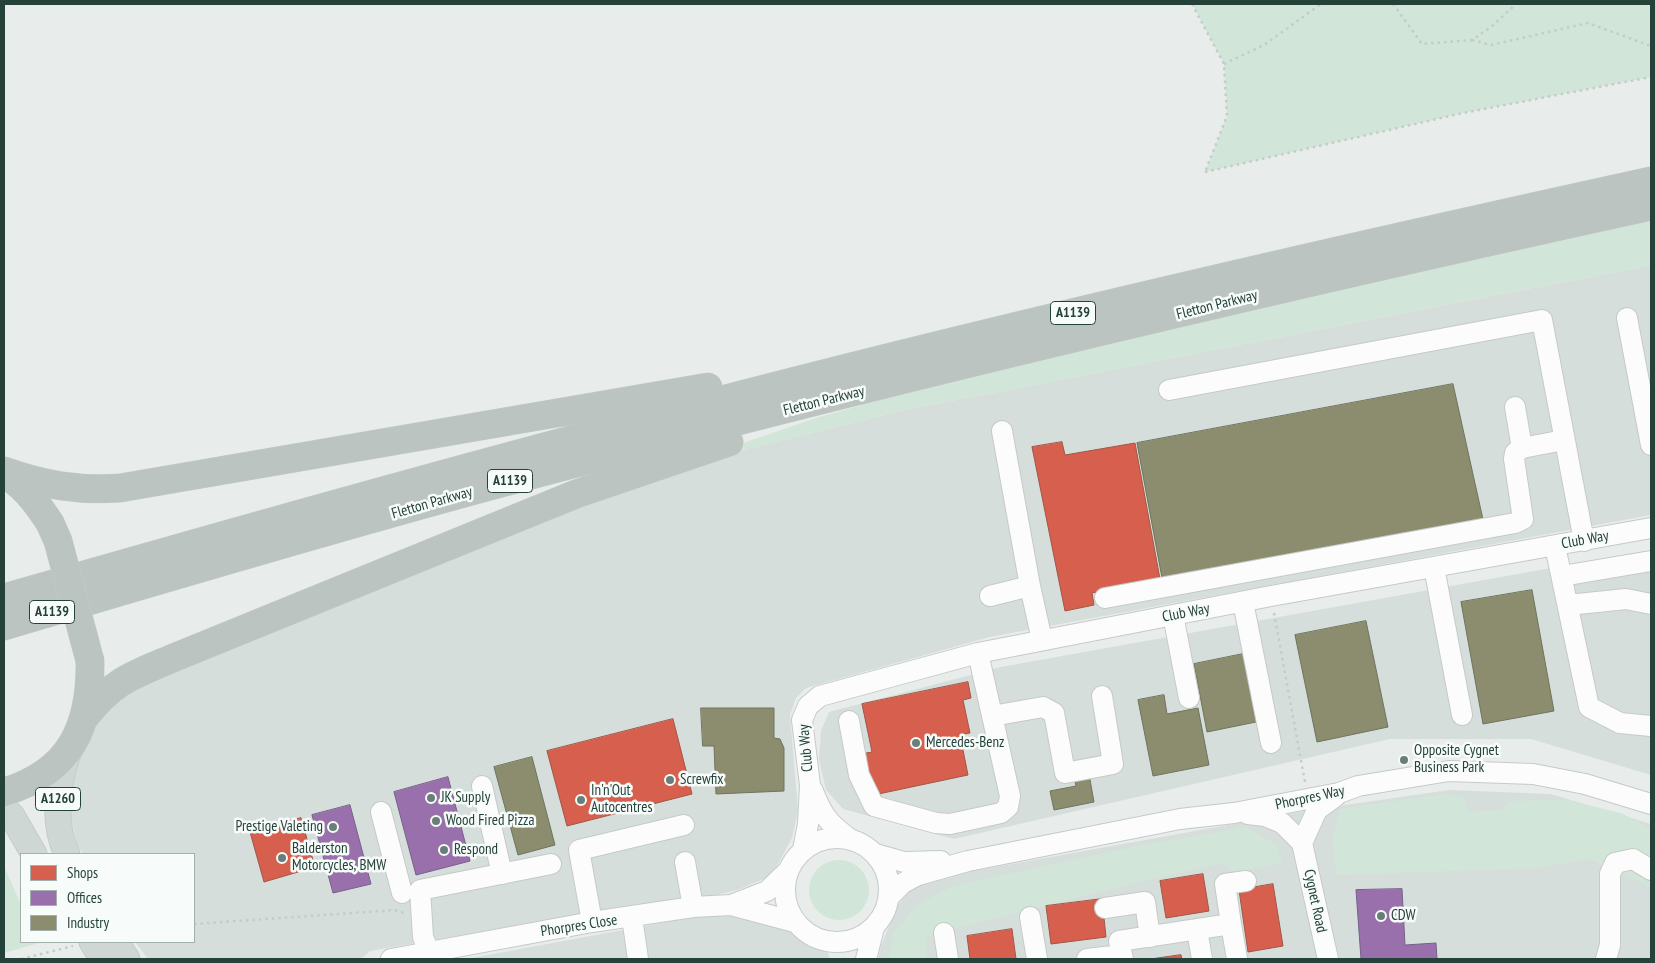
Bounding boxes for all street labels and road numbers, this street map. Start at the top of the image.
street label: Fletton Parkway [1175,286,1259,324]
road number: A1139 [1050,302,1096,324]
street label: Fletton Parkway [782,382,866,420]
road number: A1139 [488,470,532,492]
street label: Fletton Parkway [390,483,474,523]
street label: Club Way [1560,527,1610,553]
road number: A1139 [30,600,74,624]
street label: Club Way [1161,600,1211,626]
street label: Club Way [795,723,817,773]
street label: Phorpres Way [1274,782,1346,814]
road number: A1260 [36,788,80,811]
street label: Cygnet Road [1300,868,1330,934]
street label: Phorpres Close [539,911,619,941]

